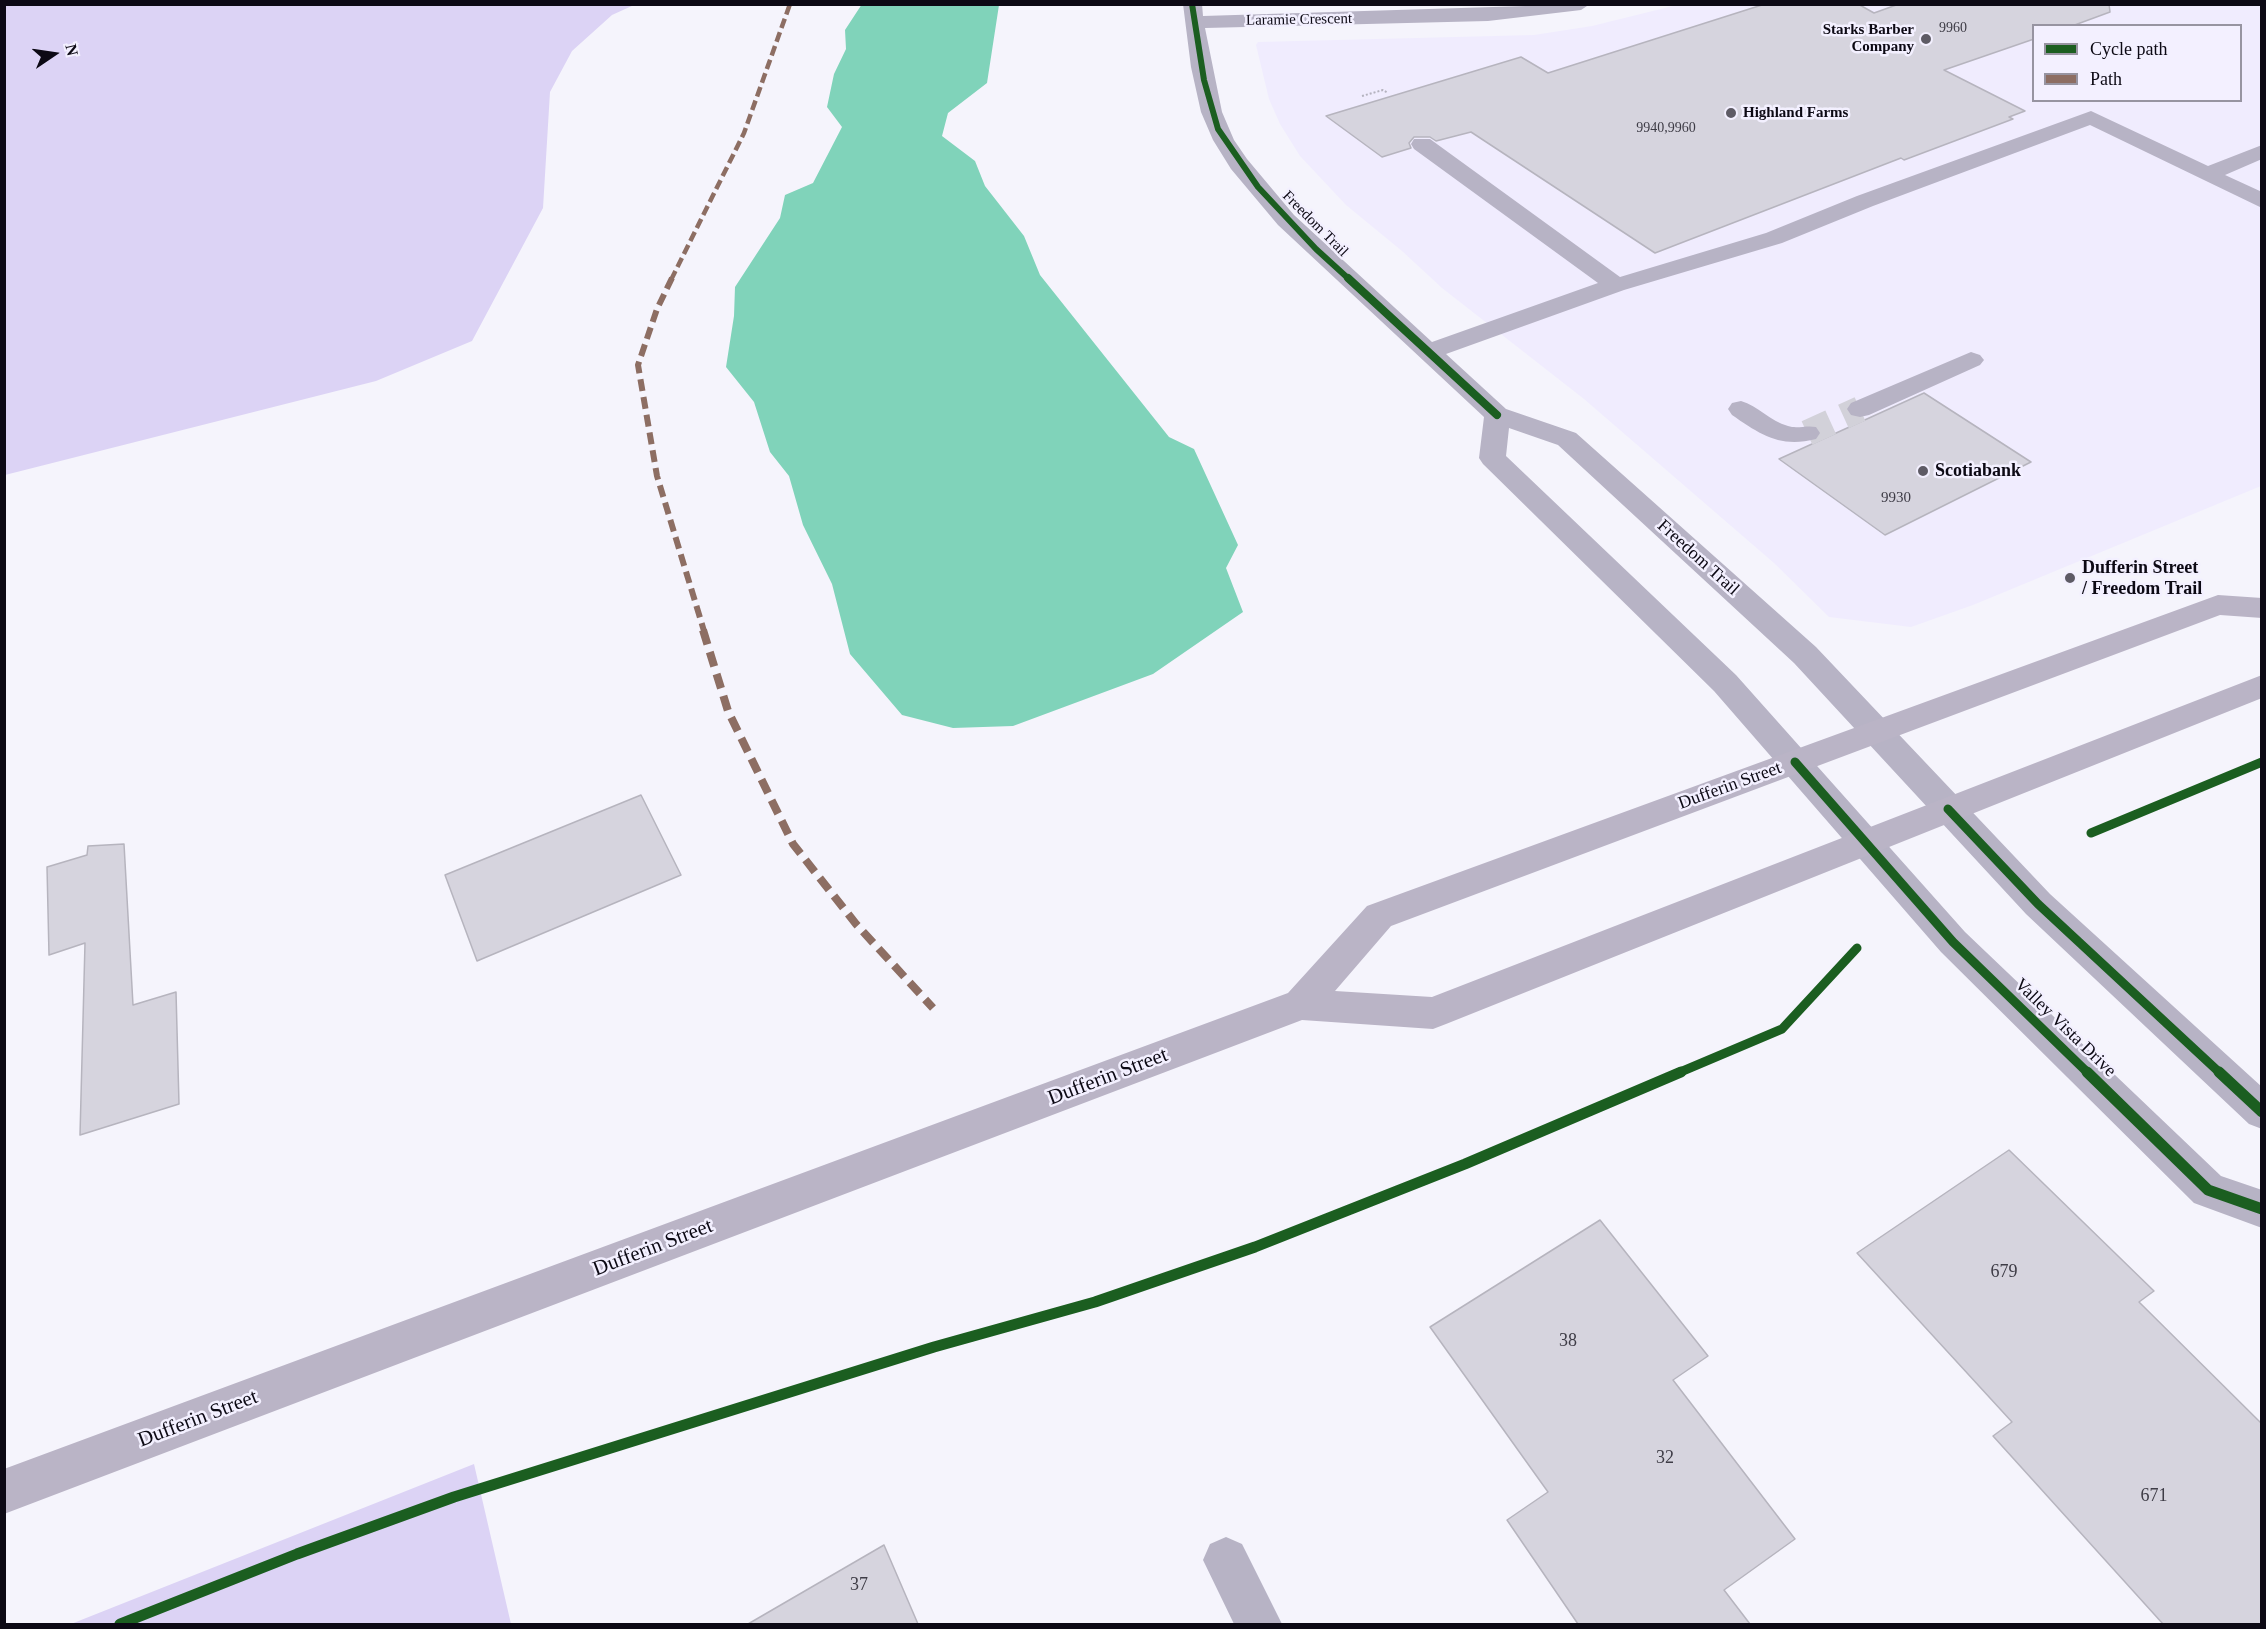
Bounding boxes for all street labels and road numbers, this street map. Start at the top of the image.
street label: Laramie Crescent [1246,10,1352,30]
street label: Freedom Trail [1278,187,1352,261]
street label: Freedom Trail [1653,516,1743,600]
street label: Dufferin Street [1676,757,1784,815]
street label: Valley Vista Drive [2010,974,2120,1082]
street label: Dufferin Street [1045,1043,1171,1111]
street label: Dufferin Street [590,1214,716,1282]
street label: Dufferin Street [135,1385,261,1453]

